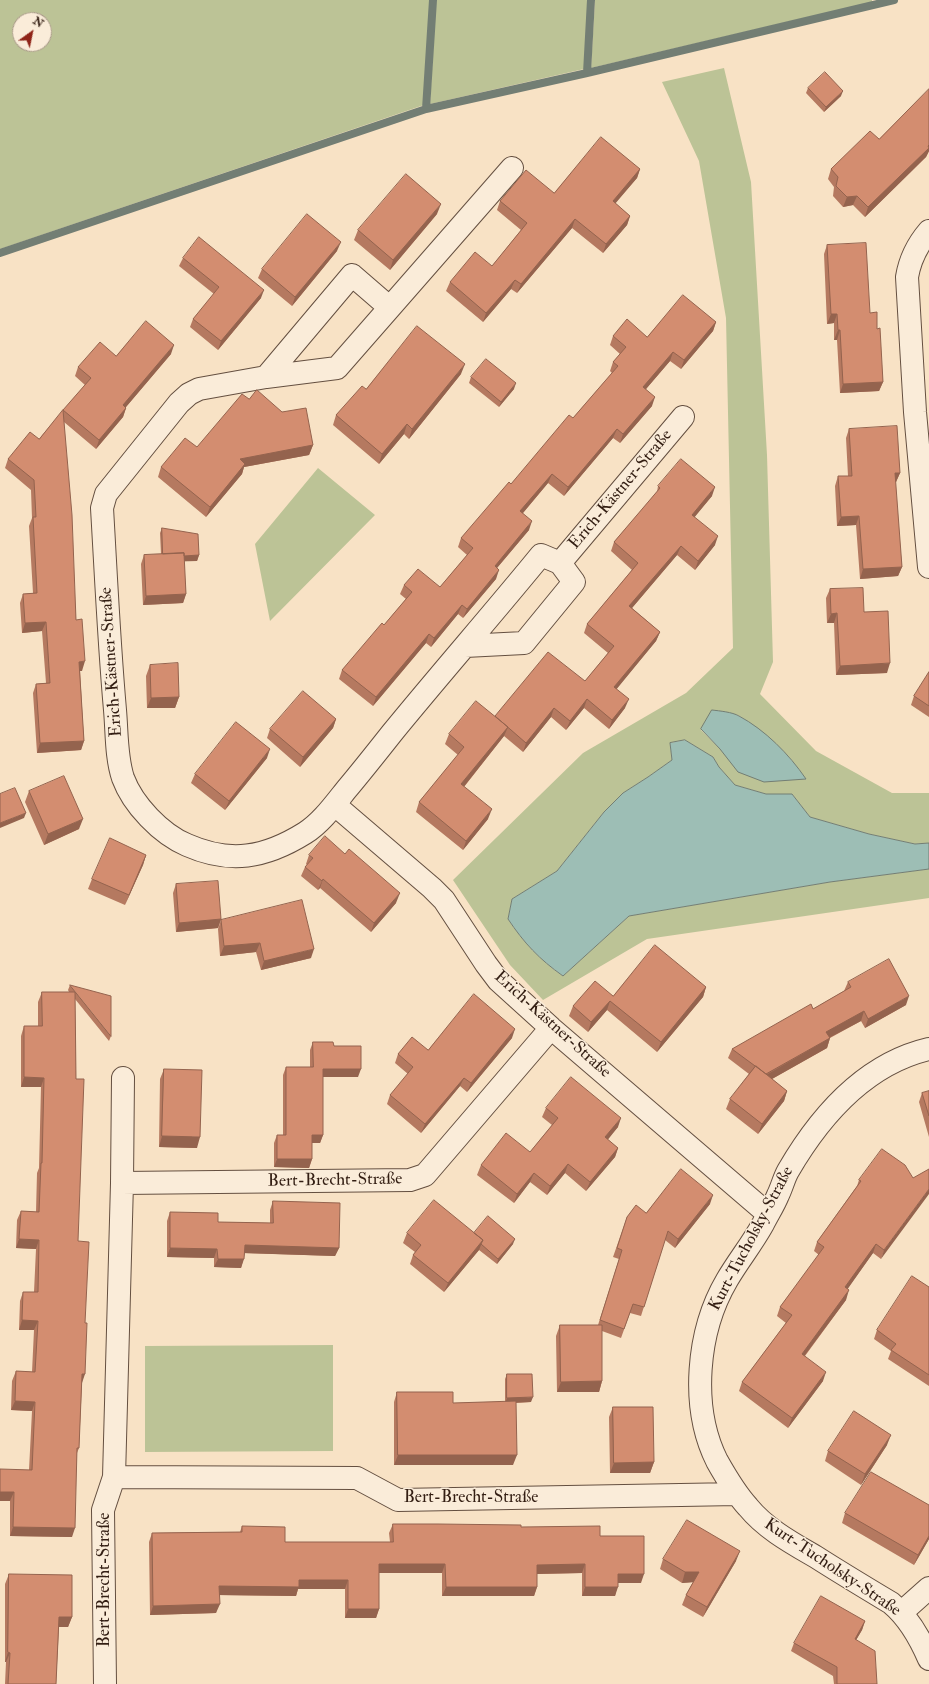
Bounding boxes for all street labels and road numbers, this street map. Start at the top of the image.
street label: Erich-Kästner-Straße [565,426,677,554]
street label: Erich-Kästner-Straße [97,586,127,738]
street label: Erich-Kästner-Straße [489,967,615,1083]
street label: Kurt-Tucholsky-Straße [705,1163,799,1315]
street label: Bert-Brecht-Straße [268,1170,402,1192]
street label: Bert-Brecht-Straße [404,1488,538,1508]
street label: Bert-Brecht-Straße [95,1513,115,1647]
street label: Kurt-Tucholsky-Straße [760,1515,904,1621]

